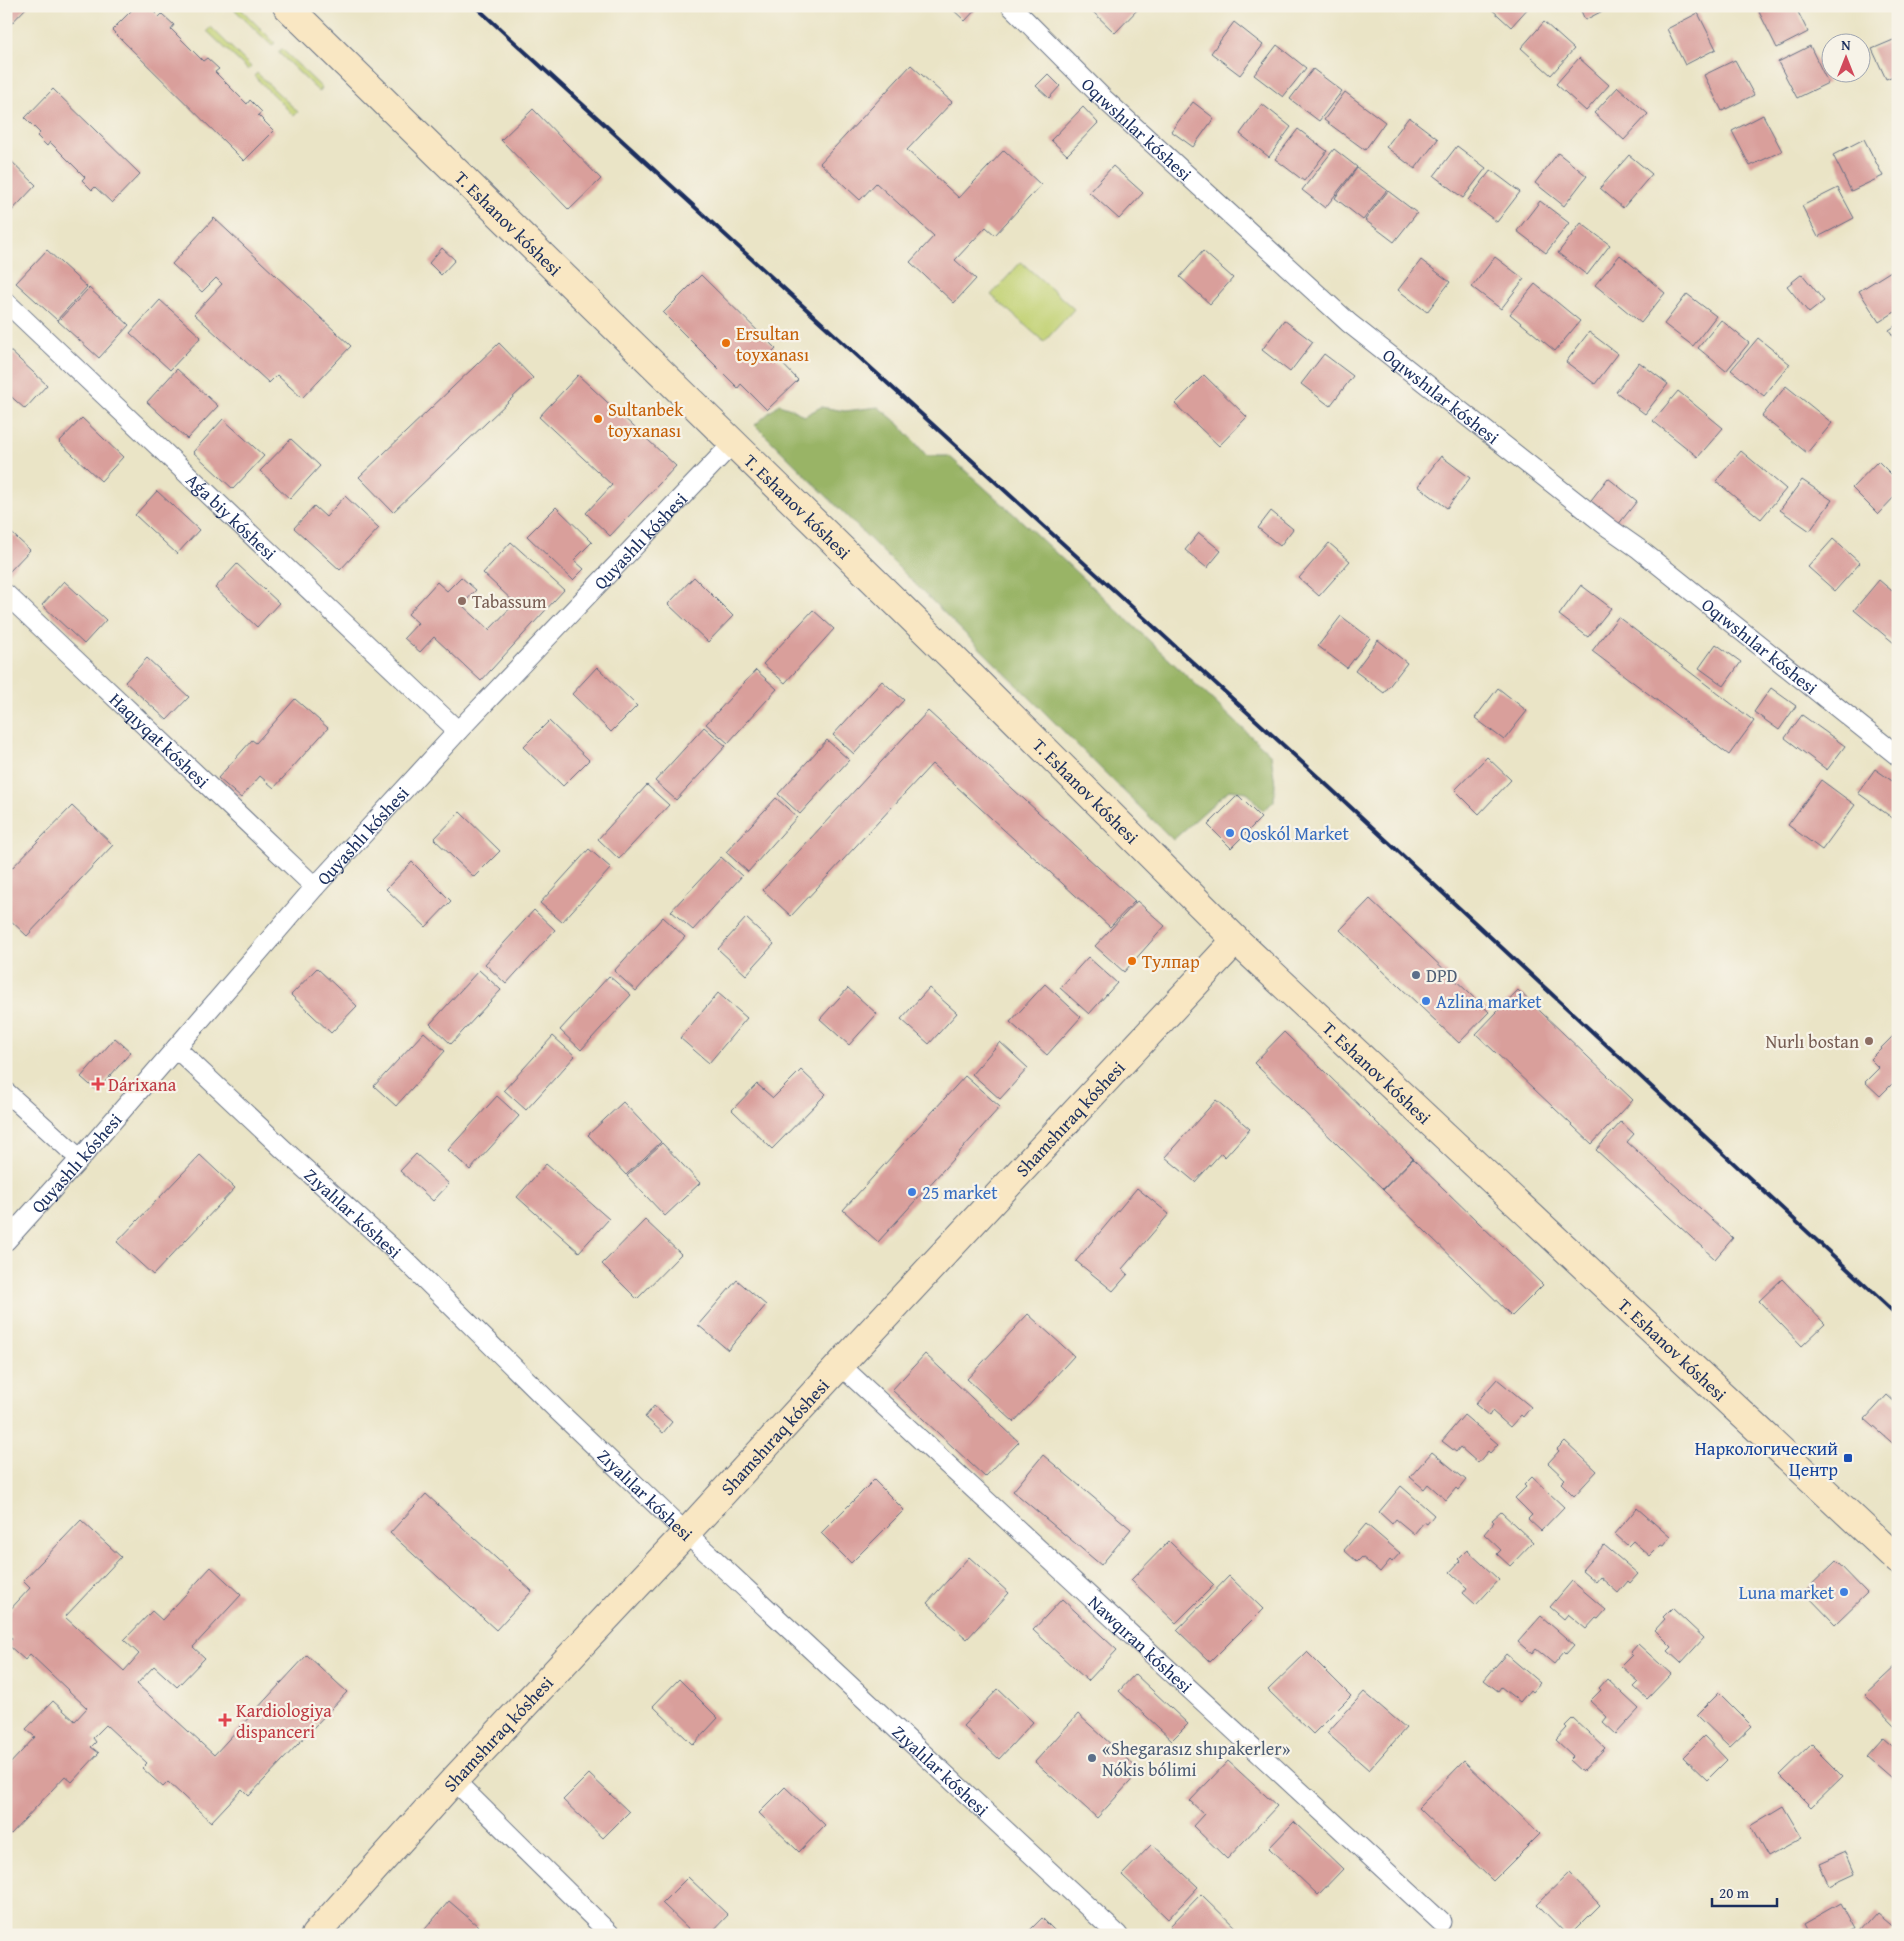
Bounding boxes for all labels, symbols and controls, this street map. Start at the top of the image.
north arrow [1822,32,1872,82]
text: N [1841,35,1851,55]
street label: Oqıwshılar kóshesi [1076,71,1198,187]
street label: T. Eshanov kóshesi [449,164,568,282]
place label: Ersultan toyxanası [736,320,809,368]
marker: Ersultan toyxanası [720,337,732,349]
street label: Oqıwshılar kóshesi [1377,341,1505,450]
place label: Sultanbek toyxanası [608,396,684,444]
marker: Sultanbek toyxanası [592,413,604,425]
street label: T. Eshanov kóshesi [738,447,857,565]
street label: Aǵa biy kóshesi [180,466,283,566]
street label: Quyashlı kóshesi [587,486,693,595]
place label: Tabassum [472,588,547,615]
street label: Oqıwshılar kóshesi [1696,591,1824,700]
marker: Tabassum [456,595,468,607]
street label: Haqıyqat kóshesi [104,686,216,794]
street label: T. Eshanov kóshesi [1027,732,1145,850]
street label: Quyashlı kóshesi [310,780,415,891]
place label: Qoskól Market [1240,820,1350,847]
marker: Qoskól Market [1224,827,1236,839]
place label: Тулпар [1142,948,1200,975]
marker: Тулпар [1126,955,1138,967]
place label: DPD [1426,962,1458,989]
marker: DPD [1410,969,1422,981]
place label: Azlina market [1436,988,1542,1015]
marker: Azlina market [1420,995,1432,1007]
street label: T. Eshanov kóshesi [1317,1014,1438,1130]
place label: Nurlı bostan [1765,1028,1859,1055]
marker: Nurlı bostan [1863,1035,1875,1047]
street label: Shamshıraq kóshesi [1009,1054,1131,1182]
place label: Dárixana [108,1071,177,1098]
marker: Dárixana [92,1078,104,1090]
street label: Quyashlı kóshesi [24,1107,128,1219]
street label: Zıyalılar kóshesi [299,1161,408,1264]
place label: 25 market [922,1179,998,1206]
marker: 25 market [906,1186,918,1198]
street label: T. Eshanov kóshesi [1612,1291,1733,1407]
street label: Shamshıraq kóshesi [714,1372,835,1501]
place label: Наркологический Центр [1695,1435,1838,1483]
street label: Zıyalılar kóshesi [592,1442,699,1547]
marker: Наркологический Центр [1842,1452,1854,1464]
place label: Luna market [1739,1579,1835,1606]
marker: Luna market [1838,1586,1850,1598]
street label: Nawqıran kóshesi [1083,1588,1199,1699]
street label: Shamshıraq kóshesi [436,1670,559,1797]
place label: Kardiologiya dispanceri [236,1697,332,1745]
marker: Kardiologiya dispanceri [218,1713,232,1727]
street label: Zıyalılar kóshesi [887,1718,995,1822]
place label: «Shegarasız shıpakerler» Nókis bólimi [1102,1735,1291,1783]
marker: «Shegarasız shıpakerler» Nókis bólimi [1086,1752,1098,1764]
scale bar [1712,1876,1776,1908]
text: 20 m [1719,1882,1750,1903]

